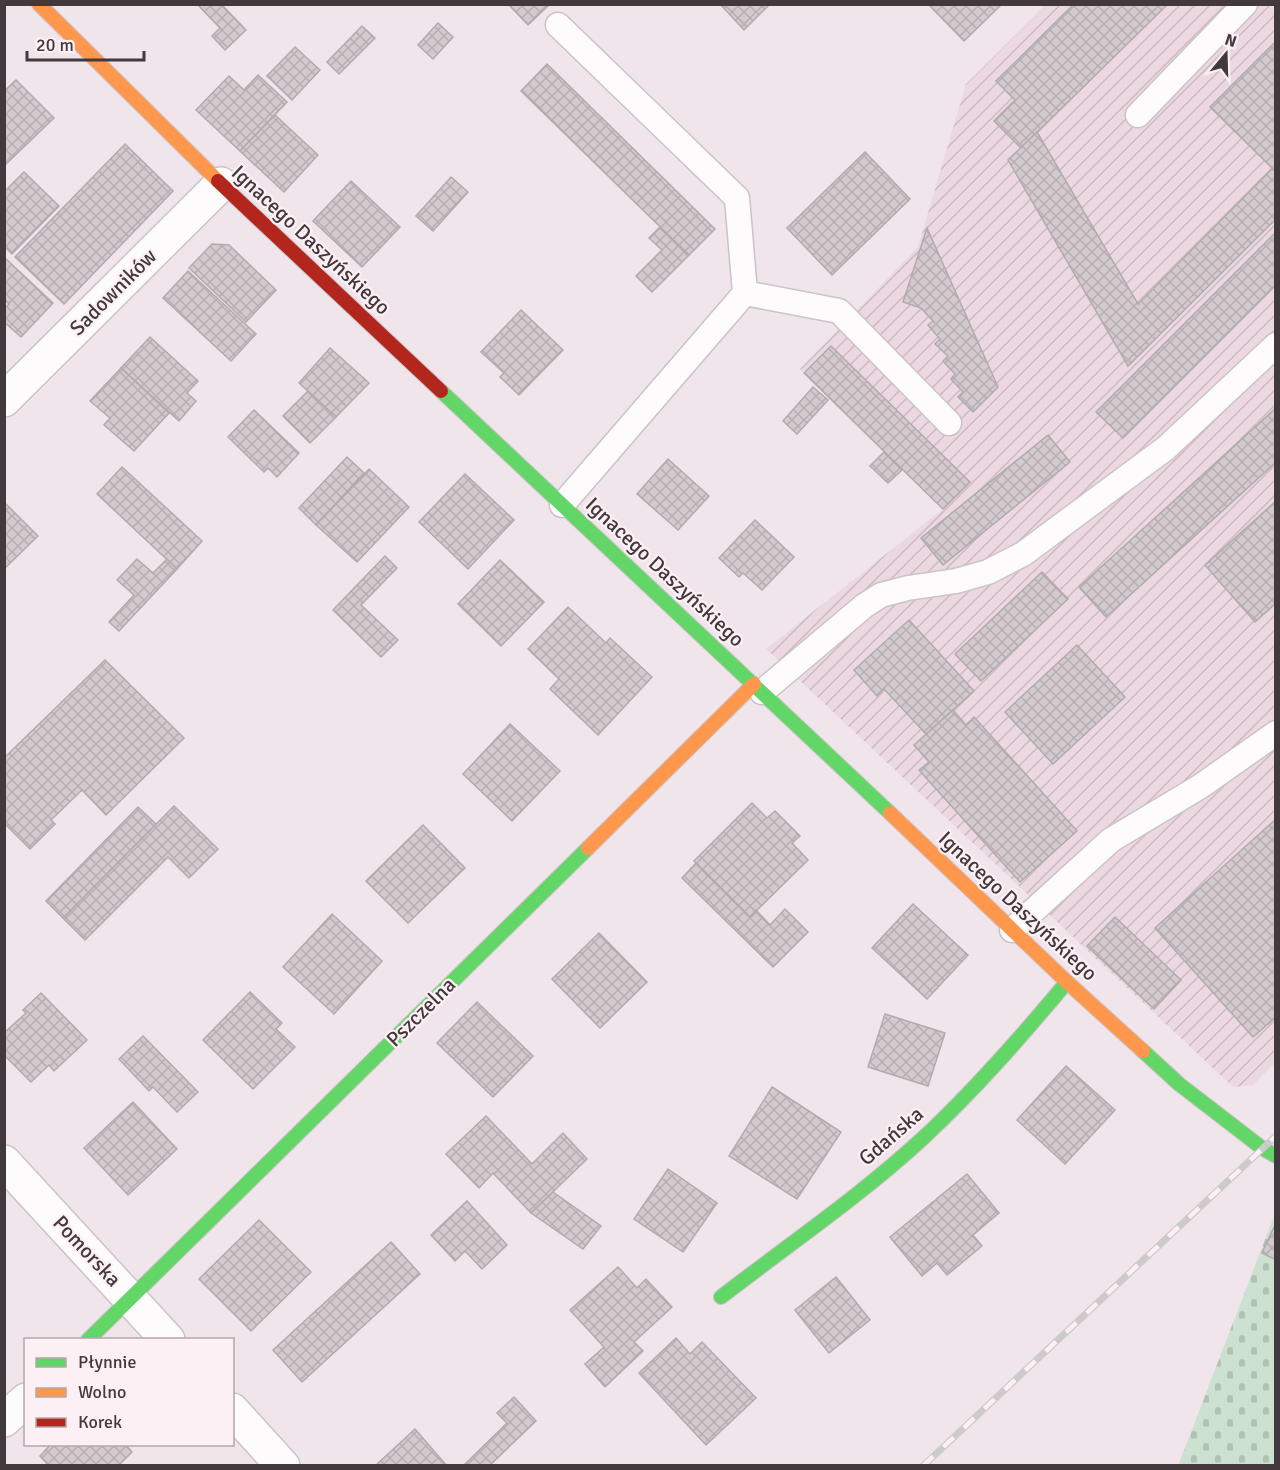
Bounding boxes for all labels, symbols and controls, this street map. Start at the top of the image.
scale bar [27,24,144,62]
north arrow [1196,24,1256,84]
text: N [1222,29,1239,52]
text: 20 m [36,34,74,56]
street label: Ignacego Daszyńskiego [226,160,396,320]
street label: Sadowników [64,243,162,341]
street label: Ignacego Daszyńskiego [580,492,750,652]
street label: Ignacego Daszyńskiego [933,826,1103,986]
street label: Pszczelna [381,972,461,1052]
street label: Gdańska [853,1101,929,1171]
street label: Pomorska [47,1210,127,1292]
legend [24,1338,234,1446]
text: Płynnie [78,1351,136,1373]
text: Wolno [78,1381,126,1403]
text: Korek [78,1411,122,1433]

